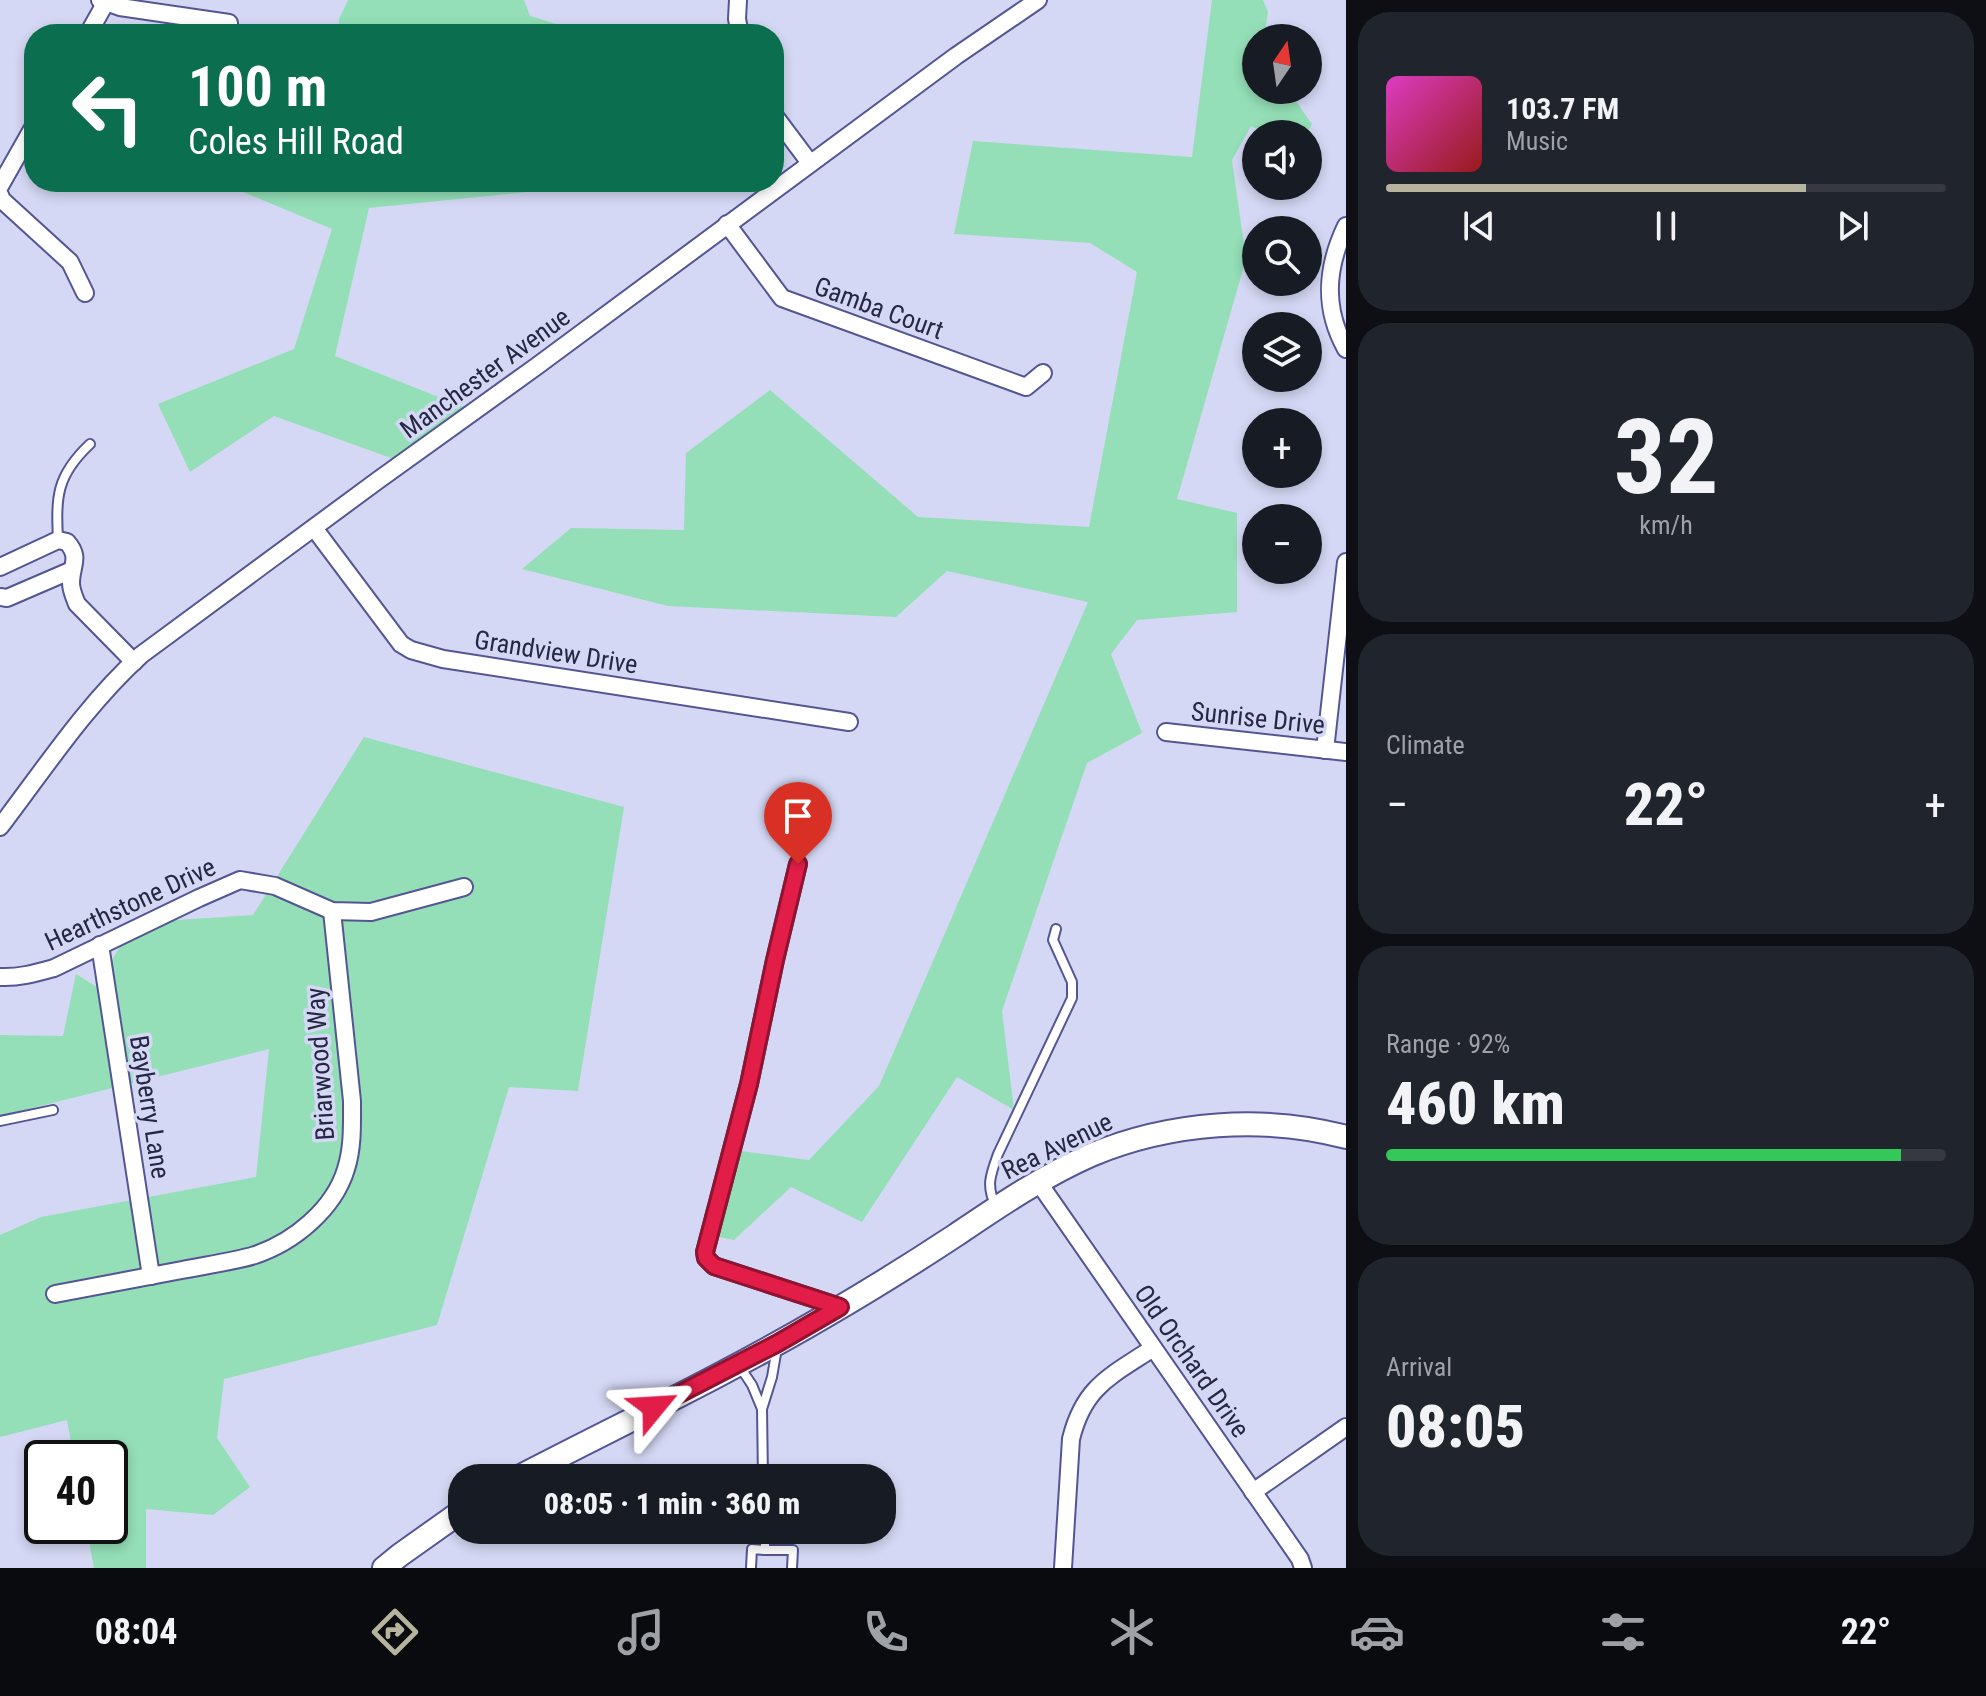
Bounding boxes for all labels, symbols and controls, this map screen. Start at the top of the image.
north arrow [1242,24,1322,104]
map controls [1242,24,1322,584]
text: 100 m [188,54,327,120]
icon: left [56,56,160,160]
text: 103.7 FM [1506,91,1619,126]
button: sound [1242,120,1322,200]
text: Coles Hill Road [188,121,404,163]
text: Music [1506,126,1568,156]
icon: previous [1457,204,1501,248]
icon: pause [1644,204,1688,248]
icon: next [1831,204,1875,248]
button: search [1242,216,1322,296]
street label: Gamba Court [810,271,948,345]
street label: Manchester Avenue [395,302,575,444]
button: layers [1242,312,1322,392]
text: 32 [1613,397,1719,518]
button: + [1242,408,1322,488]
button: − [1242,504,1322,584]
text: km/h [1639,510,1693,540]
street label: Grandview Drive [472,624,640,680]
street label: Sunrise Drive [1190,696,1326,740]
text: Climate [1386,730,1465,760]
text: 22° [1624,769,1708,840]
text: − [1386,779,1408,831]
text: + [1924,779,1946,831]
pin [764,782,832,864]
icon: arrive [776,794,820,838]
street label: Hearthstone Drive [40,851,220,957]
street label: Briarwood Way [300,986,340,1141]
text: Range · 92% [1386,1029,1510,1059]
street label: Bayberry Lane [124,1033,176,1181]
text: 460 km [1386,1068,1565,1139]
street label: Rea Avenue [997,1106,1117,1186]
street label: Old Orchard Drive [1128,1279,1256,1443]
text: Arrival [1386,1352,1452,1382]
position arrow [612,1365,696,1449]
text: 08:05 [1386,1391,1525,1462]
speed limit sign: 40 [24,1440,128,1544]
text: 08:05 · 1 min · 360 m [544,1486,800,1521]
icon: directions [367,1604,423,1660]
icon: music [613,1604,669,1660]
icon: phone [858,1604,914,1660]
icon: climate [1104,1604,1160,1660]
icon: car [1349,1604,1405,1660]
icon: filters [1595,1604,1651,1660]
text: 08:04 [95,1611,177,1653]
text: 22° [1841,1611,1891,1653]

